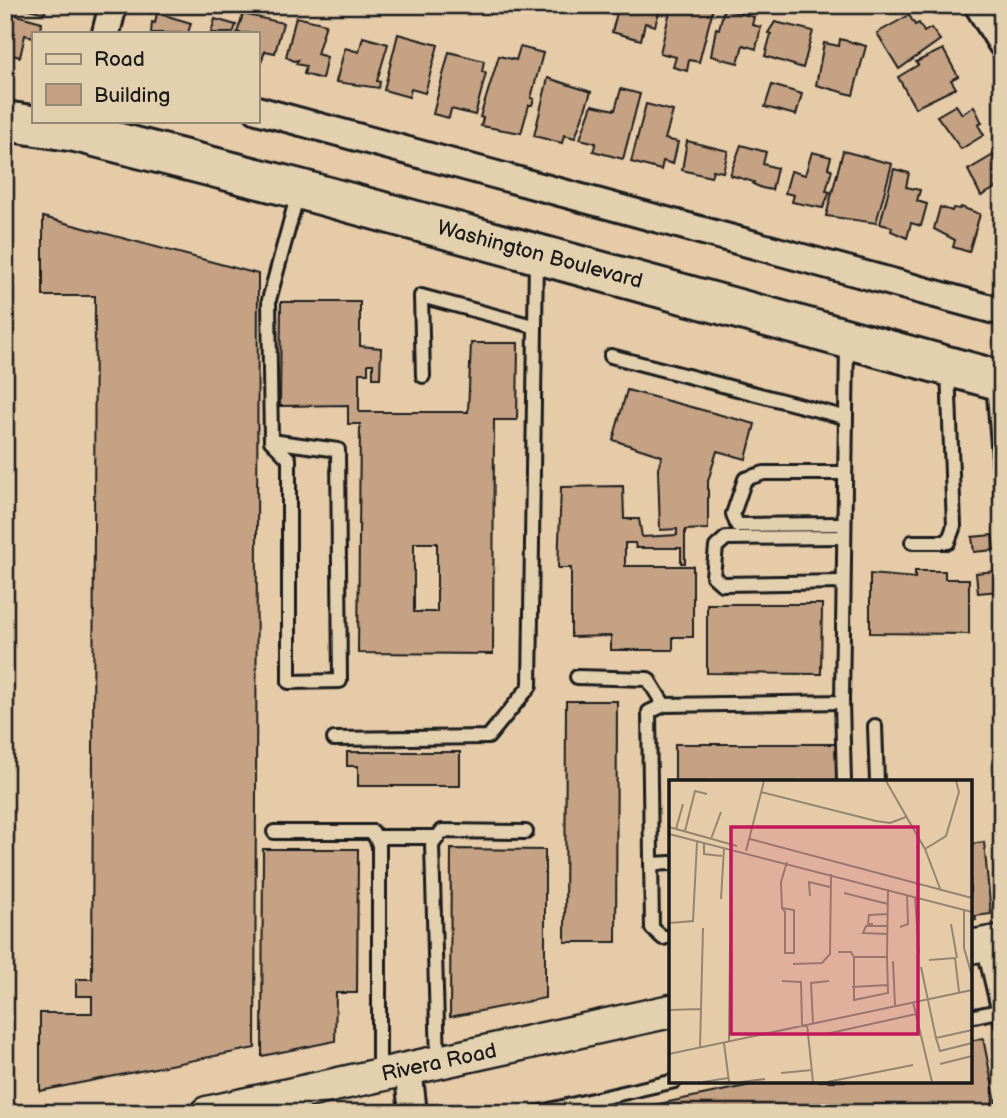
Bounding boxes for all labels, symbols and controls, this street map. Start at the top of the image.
legend [32,32,259,122]
text: Road [94,47,145,72]
text: Building [94,83,170,108]
street label: Washington Boulevard [434,215,645,294]
inset map [669,780,972,1083]
street label: Rivera Road [379,1038,499,1087]

